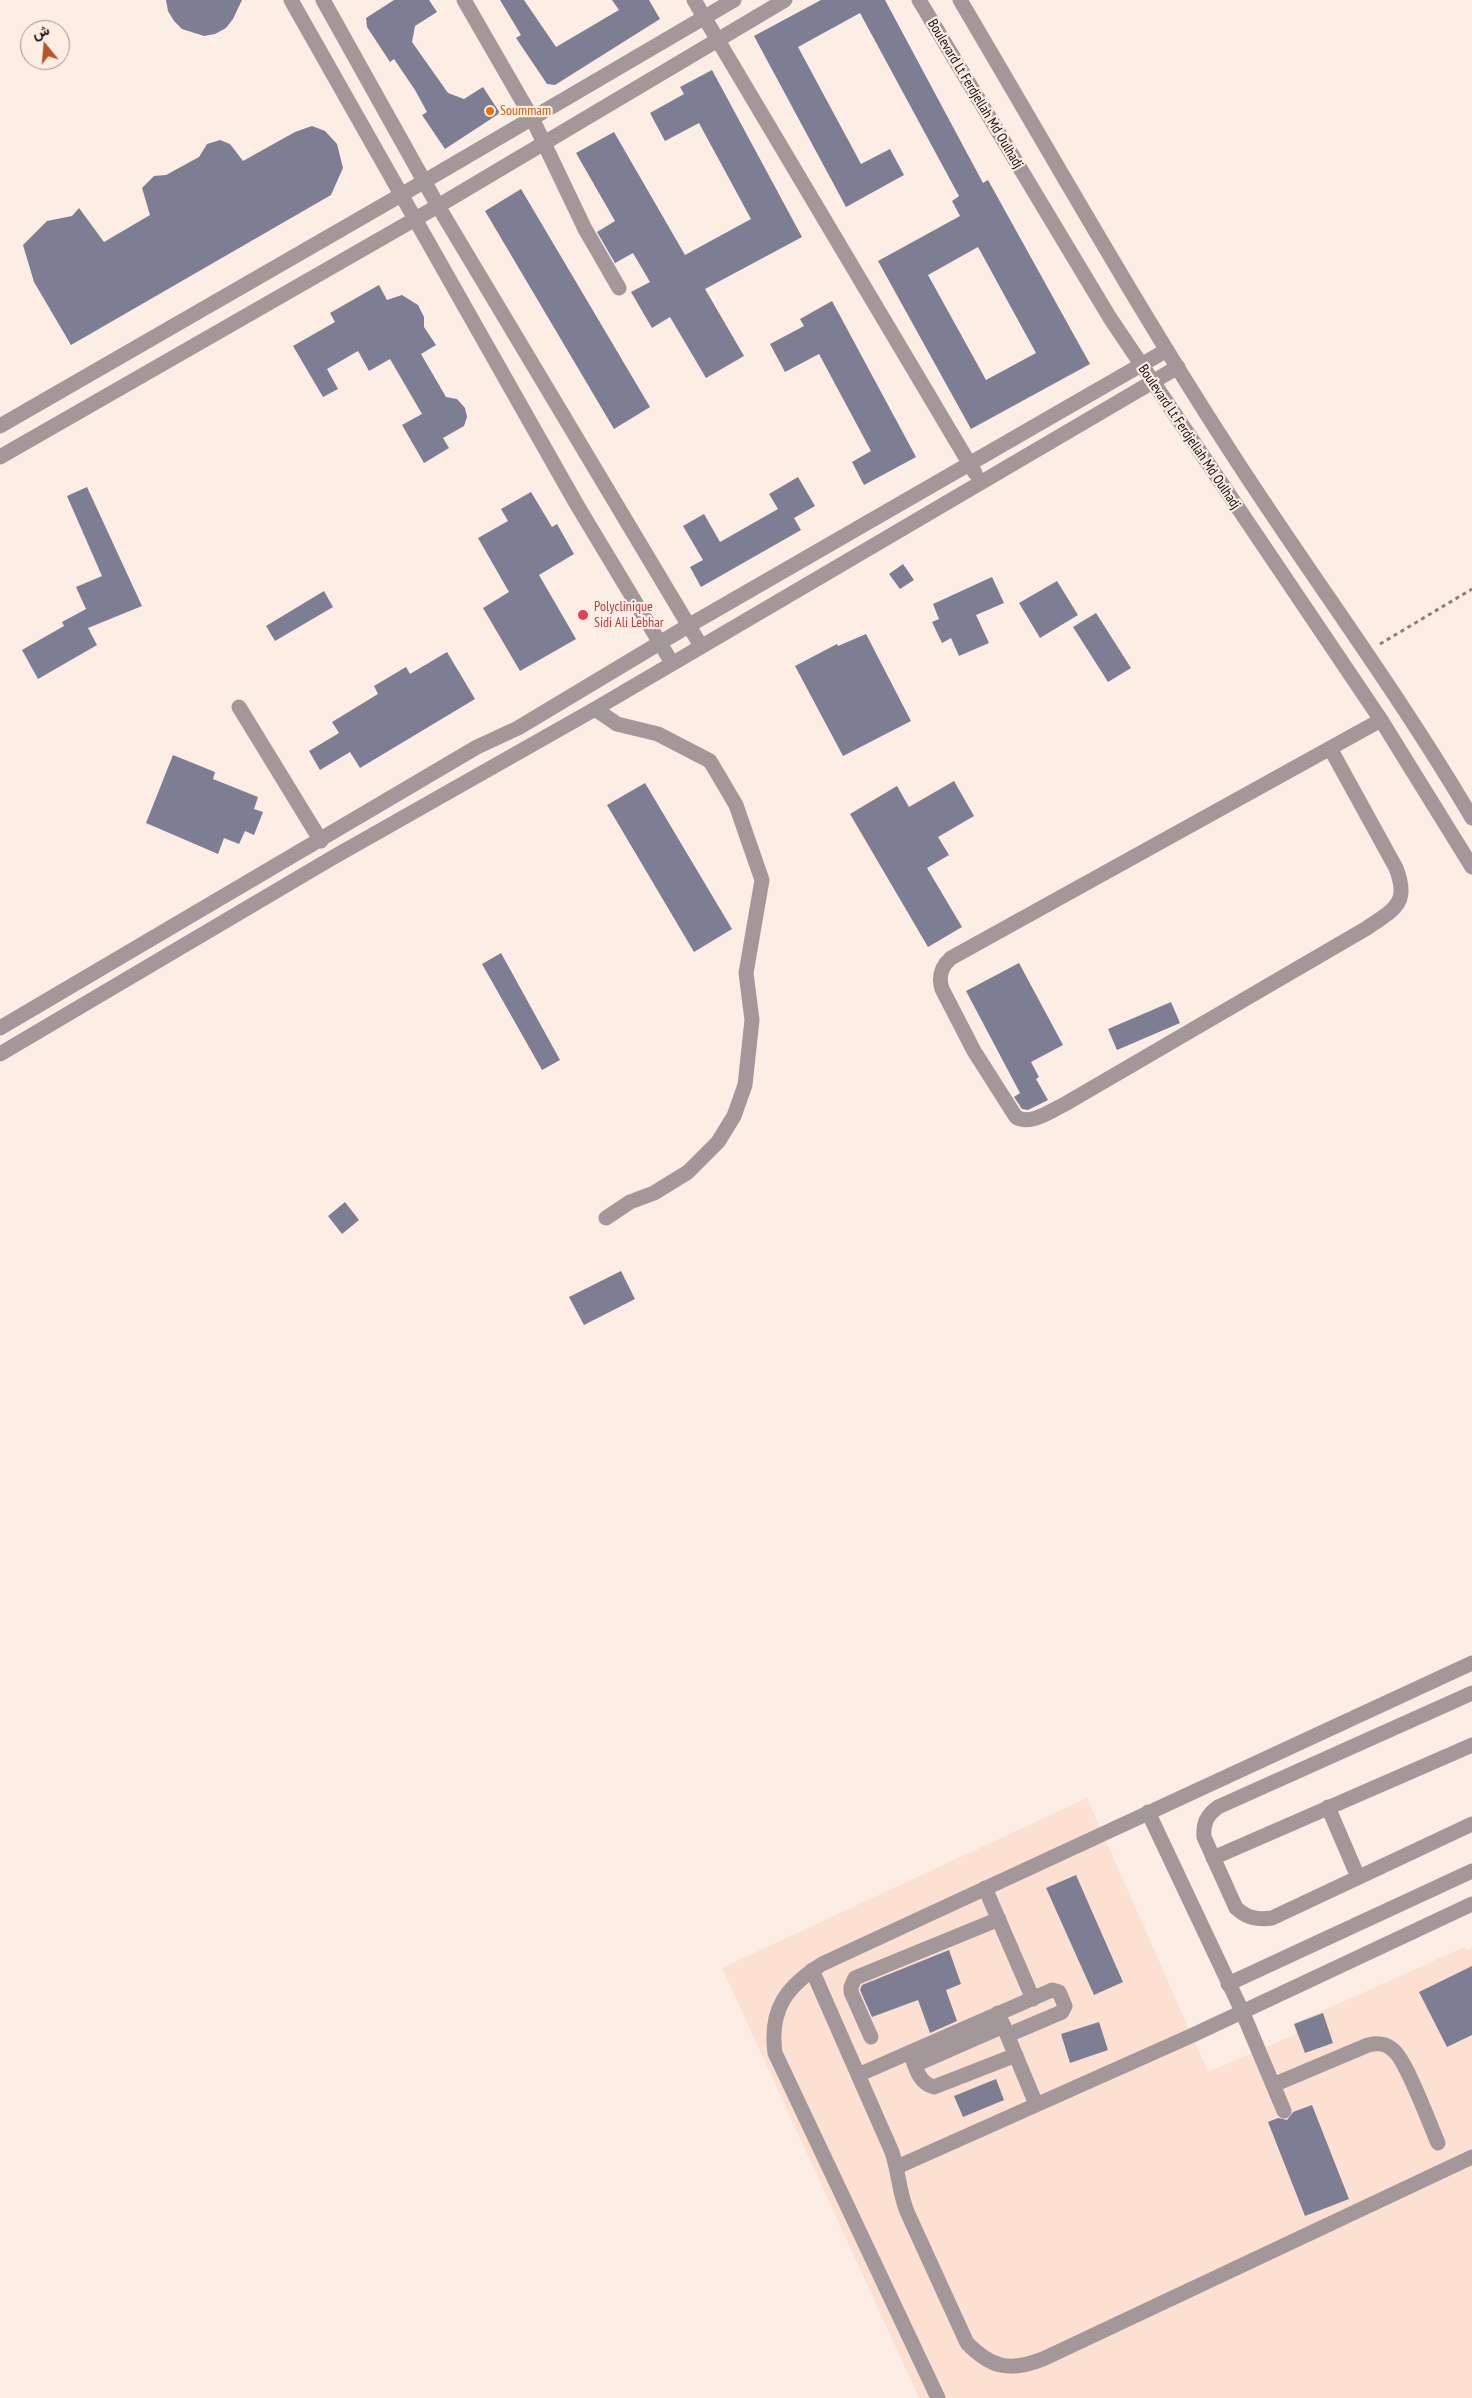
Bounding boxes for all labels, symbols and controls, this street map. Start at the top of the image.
street label: Boulevard Lt Ferdjellah Md Oulhadj [924,16,1026,172]
north arrow [20,20,70,70]
text: ش [30,21,52,43]
place label: Soummam [500,103,551,119]
marker: Soummam [484,105,496,117]
street label: Boulevard Lt Ferdjellah Md Oulhadj [1134,361,1244,513]
place label: Polyclinique Sidi Ali Lebhar [594,599,664,632]
marker: Polyclinique Sidi Ali Lebhar [576,608,590,622]

